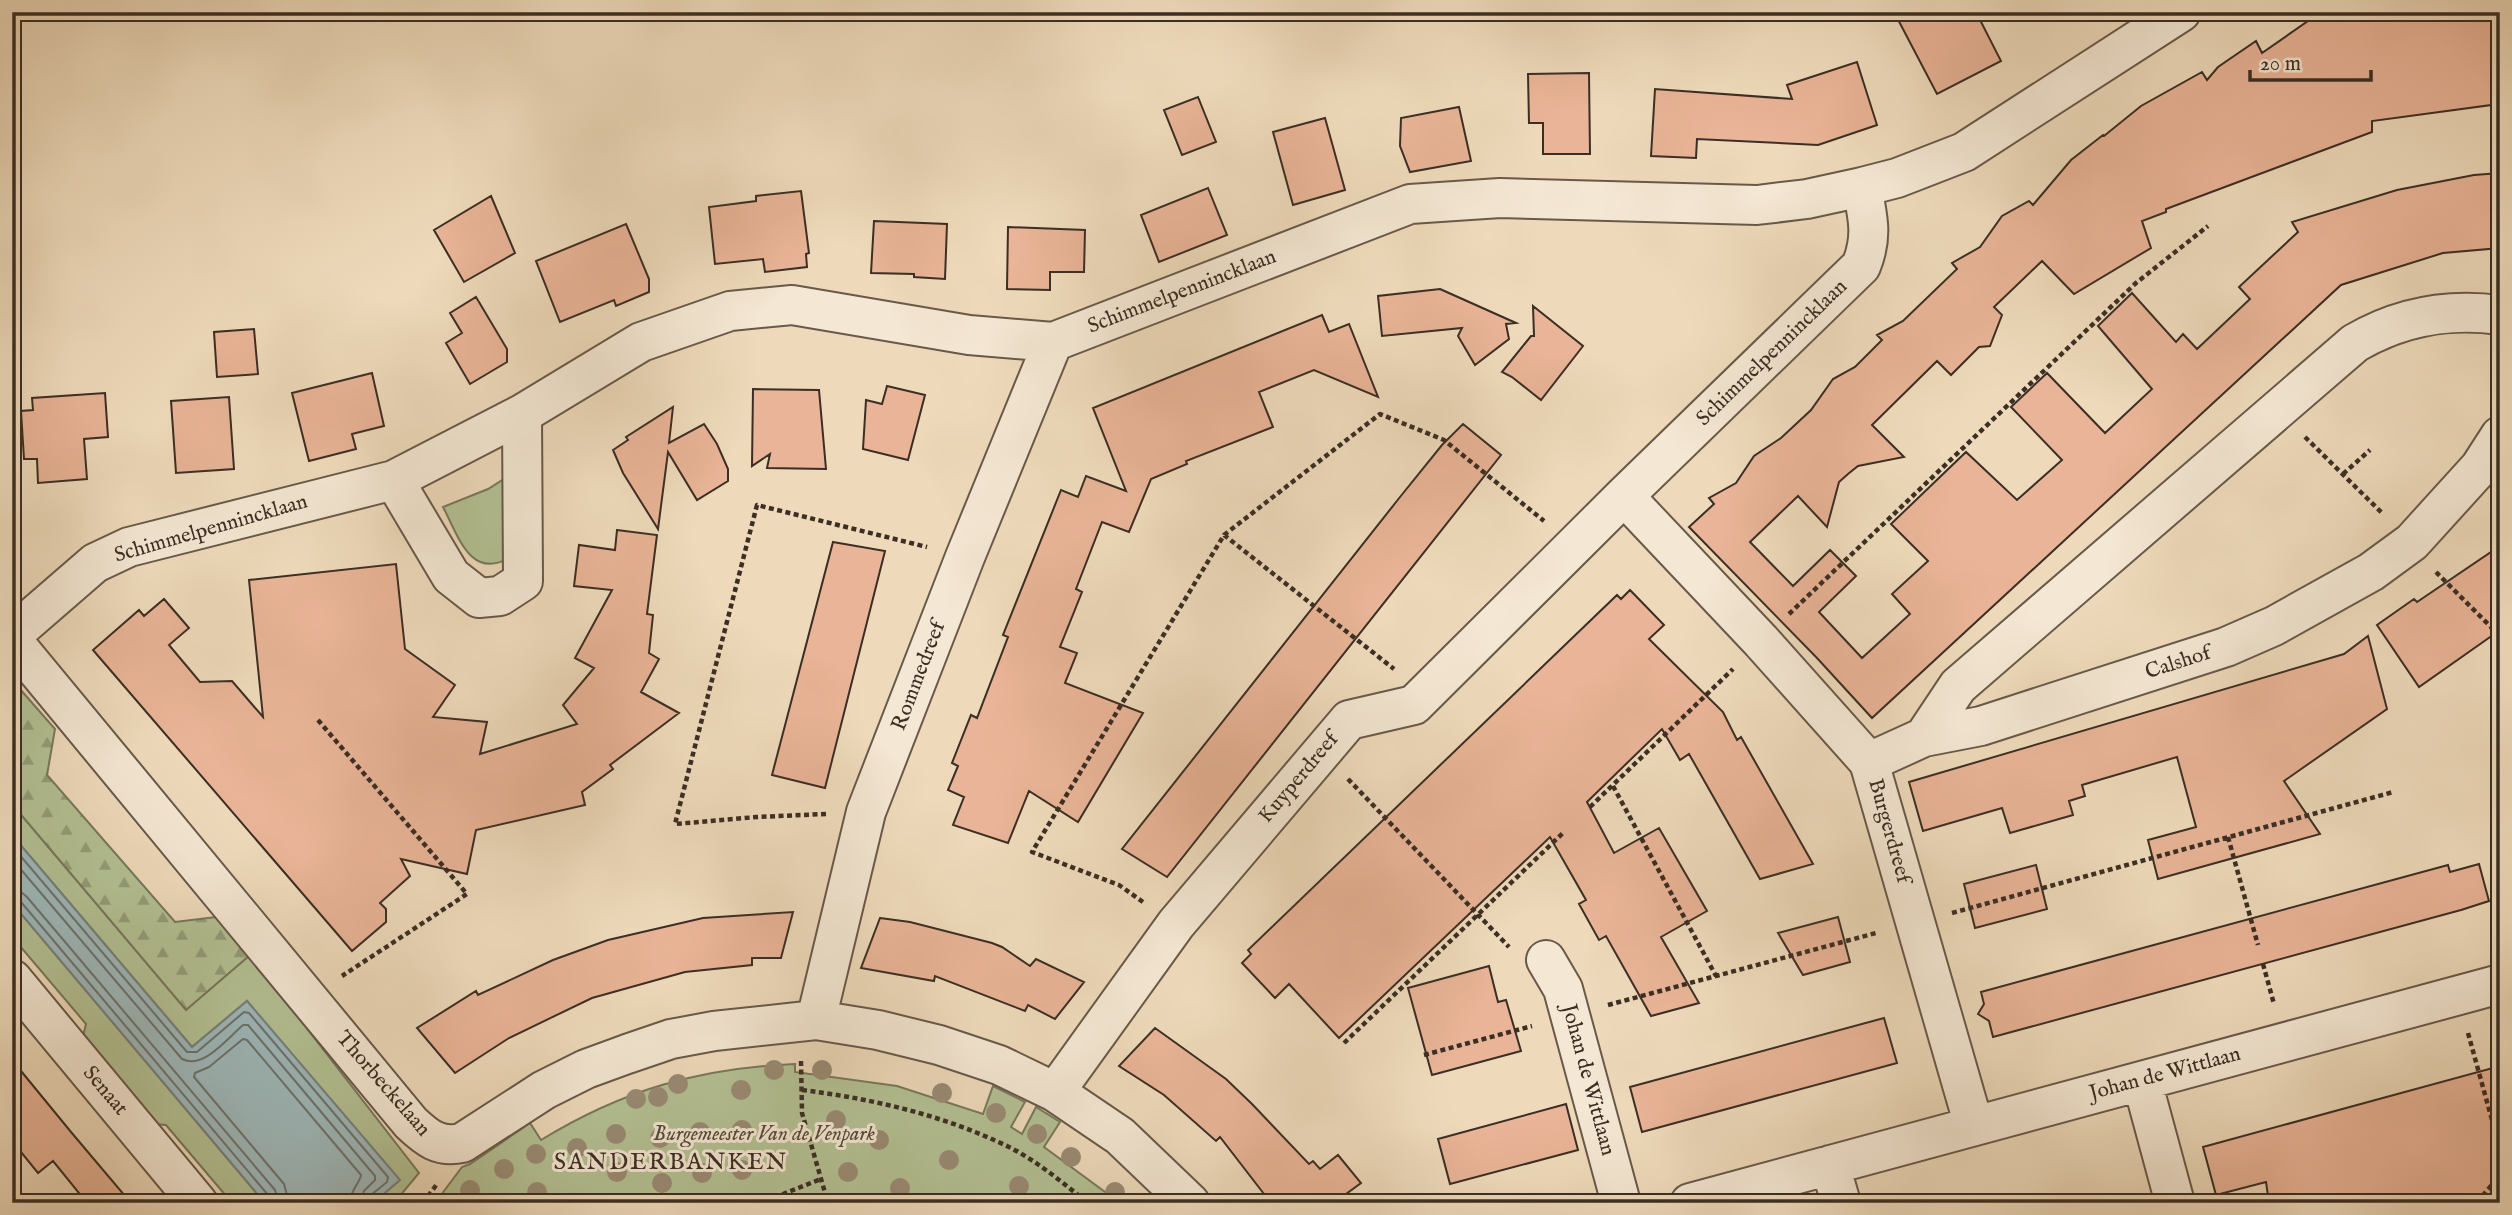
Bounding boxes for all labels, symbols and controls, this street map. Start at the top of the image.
scale bar [2250,38,2370,82]
text: 20 m [2260,51,2301,78]
street label: Schimmelpennincklaan [1084,244,1280,340]
street label: Schimmelpennincklaan [1691,274,1853,432]
street label: Schimmelpennincklaan [111,488,311,570]
street label: Rommedreef [886,614,953,735]
street label: Calshof [2142,639,2217,686]
street label: Kuyperdreef [1253,724,1347,829]
street label: Burgerdreef [1861,776,1918,889]
street label: Johan de Wittlaan [1554,999,1621,1159]
street label: Thorbeckelaan [330,1026,436,1142]
street label: Johan de Wittlaan [2084,1041,2244,1108]
street label: Senaat [76,1061,134,1121]
park label: Burgemeester Van de Venpark [653,1121,876,1148]
district label: SANDERBANKEN [554,1147,788,1178]

